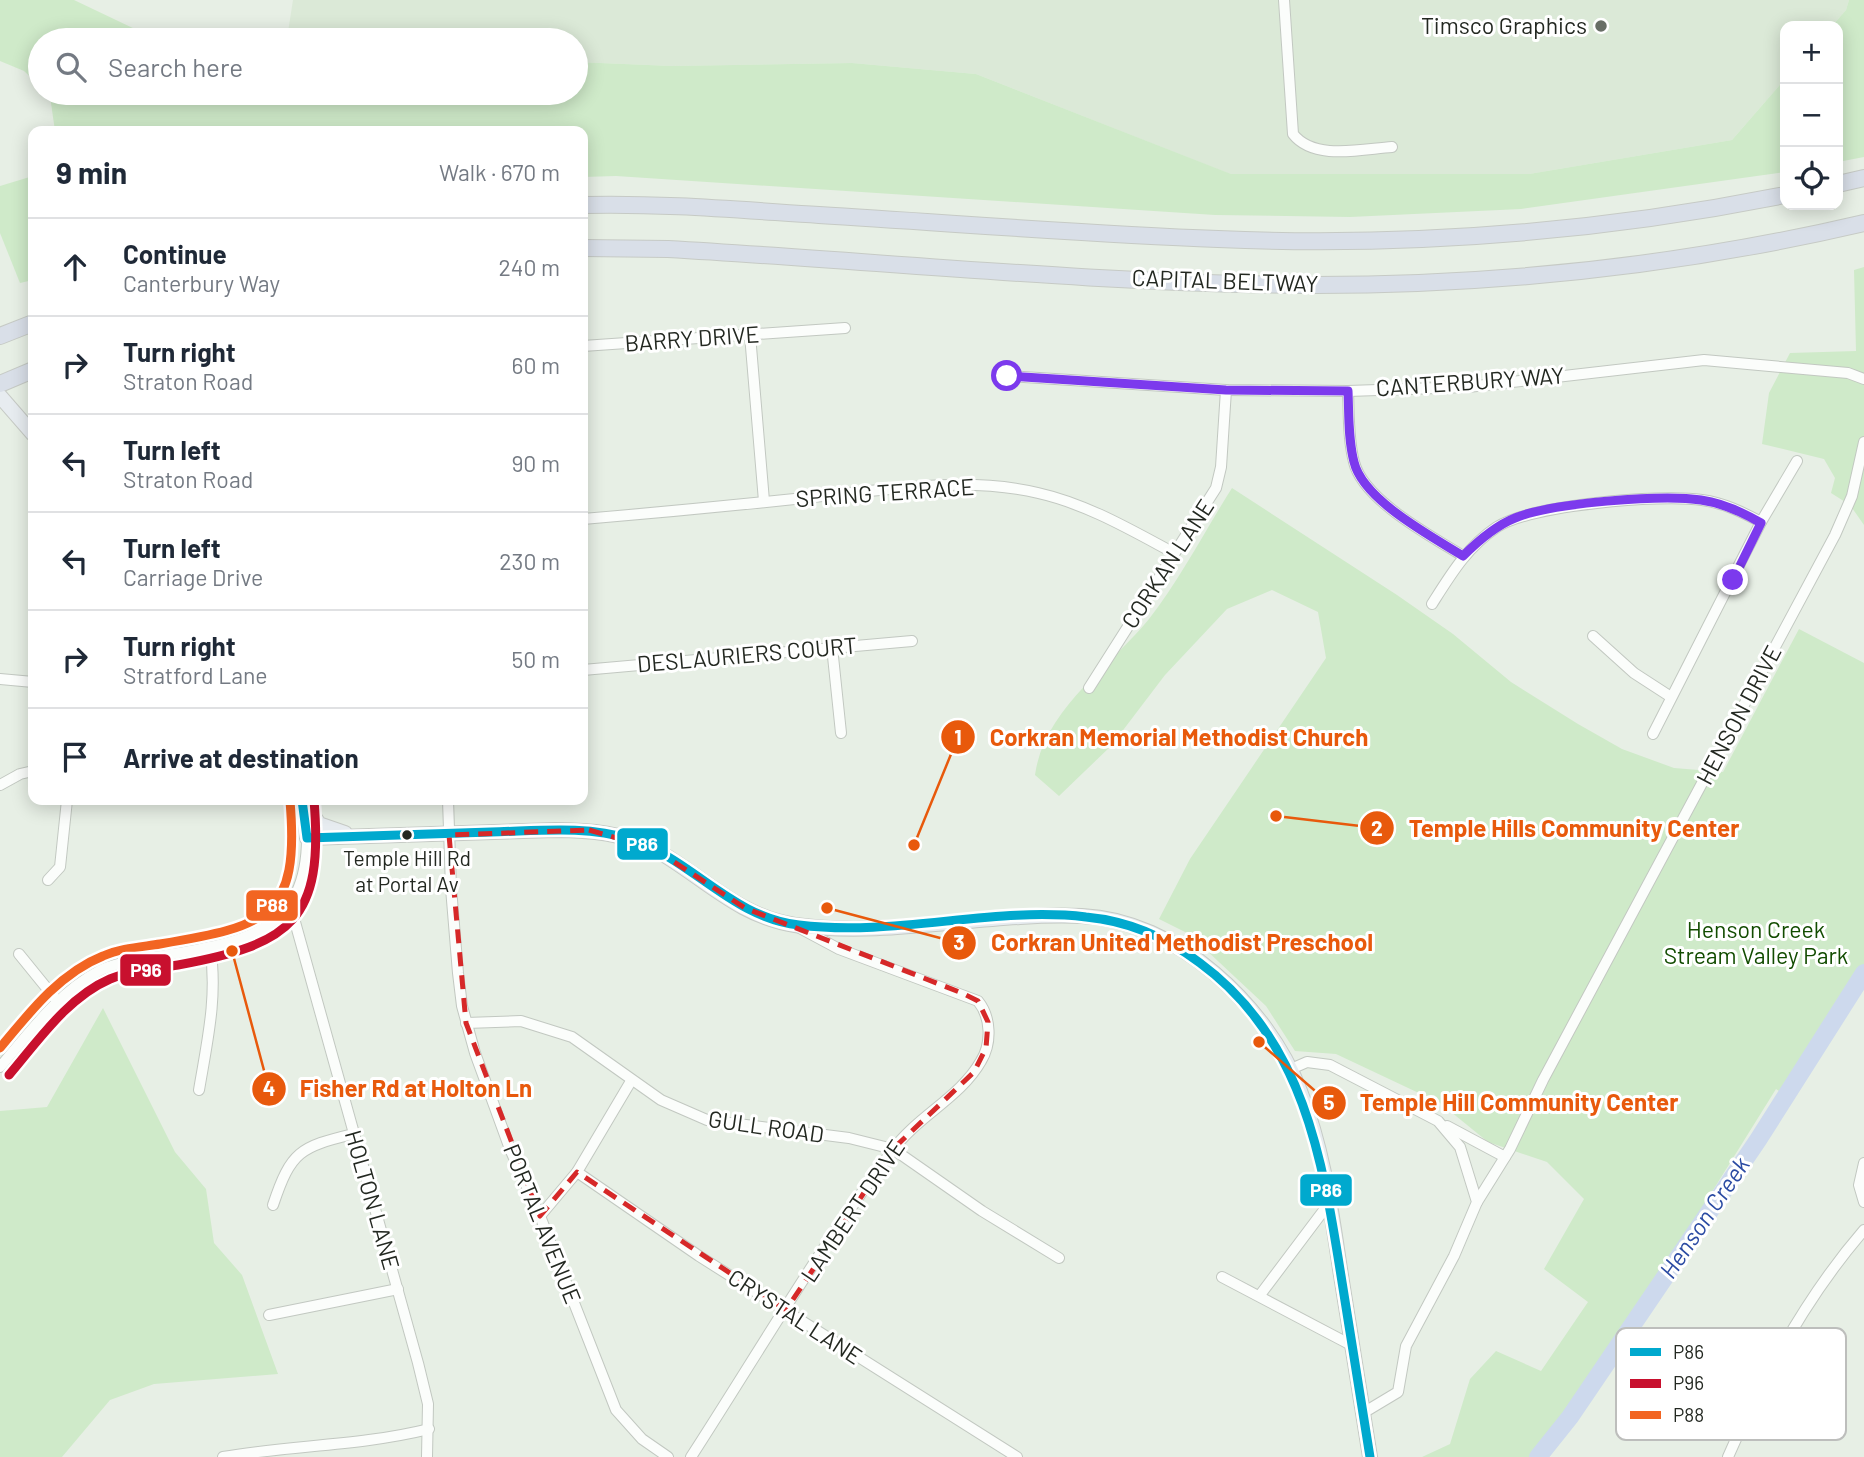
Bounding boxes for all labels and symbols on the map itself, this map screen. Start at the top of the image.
place label: Timsco Graphics [1421,11,1587,39]
marker: Timsco Graphics [1593,18,1609,34]
street label: CAPITAL BELTWAY [1131,263,1319,297]
street label: BARRY DRIVE [624,319,760,357]
route start [991,360,1022,391]
street label: CANTERBURY WAY [1375,360,1565,402]
street label: SPRING TERRACE [795,472,975,512]
street label: CORKAN LANE [1115,494,1219,633]
route end [1717,564,1748,595]
street label: DESLAURIERS COURT [636,630,858,678]
street label: HENSON DRIVE [1690,640,1787,789]
callout: Corkran Memorial Methodist Church [941,715,1382,760]
text: Corkran Memorial Methodist Church [990,722,1368,751]
text: 1 [954,724,962,749]
callout: Temple Hills Community Center [1360,806,1753,851]
text: Temple Hills Community Center [1409,813,1739,842]
text: 2 [1371,815,1383,840]
line badge: P86 [616,827,669,861]
marker: Temple Hill Rd at Portal Av [400,828,414,842]
text: P86 [626,832,658,855]
place label: Temple Hill Rd at Portal Av [343,845,471,896]
line badge: P88 [245,889,299,922]
text: P88 [256,893,288,916]
park label: Henson Creek Stream Valley Park [1664,915,1848,969]
callout: Corkran United Methodist Preschool [942,920,1387,965]
text: Corkran United Methodist Preschool [991,927,1373,956]
text: 3 [953,929,965,954]
line badge: P96 [119,953,172,987]
text: P96 [130,958,162,981]
callout: Fisher Rd at Holton Ln [251,1066,547,1111]
text: Fisher Rd at Holton Ln [300,1073,532,1102]
text: 4 [263,1075,275,1100]
callout: Temple Hill Community Center [1311,1080,1693,1125]
text: Temple Hill Community Center [1360,1087,1678,1116]
text: 5 [1323,1089,1335,1114]
street label: GULL ROAD [707,1104,826,1148]
street label: HOLTON LANE [340,1127,406,1273]
street label: LAMBERT DRIVE [794,1134,910,1287]
street label: PORTAL AVENUE [498,1140,588,1308]
water label: Henson Creek [1653,1151,1755,1283]
line badge: P86 [1299,1173,1353,1207]
text: P86 [1310,1178,1342,1201]
street label: CRYSTAL LANE [723,1262,868,1370]
legend [1616,1328,1846,1440]
text: P86 [1673,1340,1704,1363]
text: P96 [1673,1371,1704,1394]
text: P88 [1673,1403,1704,1426]

